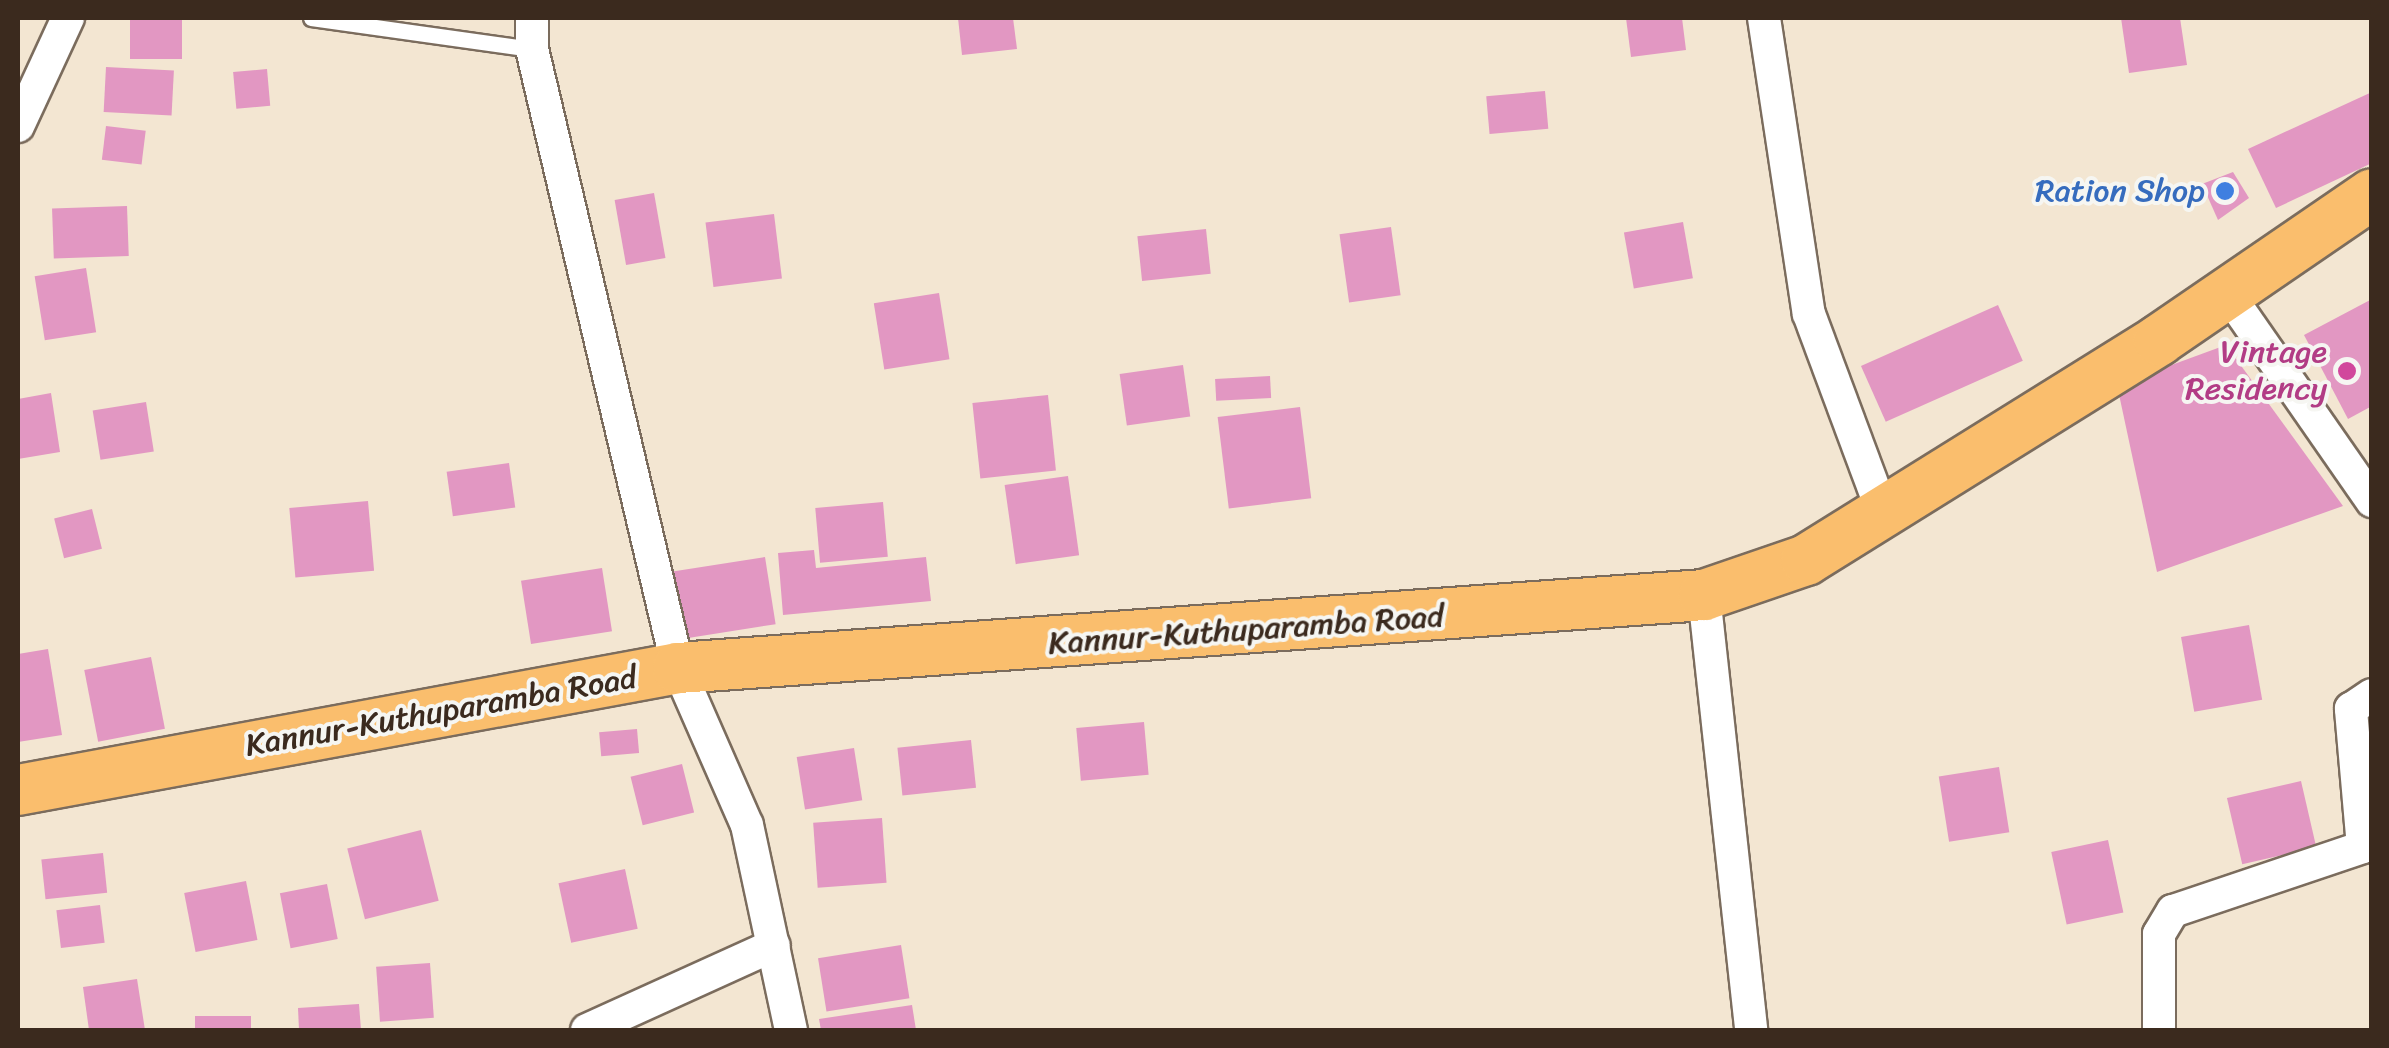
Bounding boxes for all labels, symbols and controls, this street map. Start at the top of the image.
place label: Ration Shop [2035,172,2205,210]
marker: Ration Shop [2214,180,2236,202]
place label: Vintage Residency [2185,334,2327,409]
marker: Vintage Residency [2336,360,2358,382]
street label: Kannur-Kuthuparamba Road [1047,597,1445,663]
street label: Kannur-Kuthuparamba Road [242,659,640,765]

